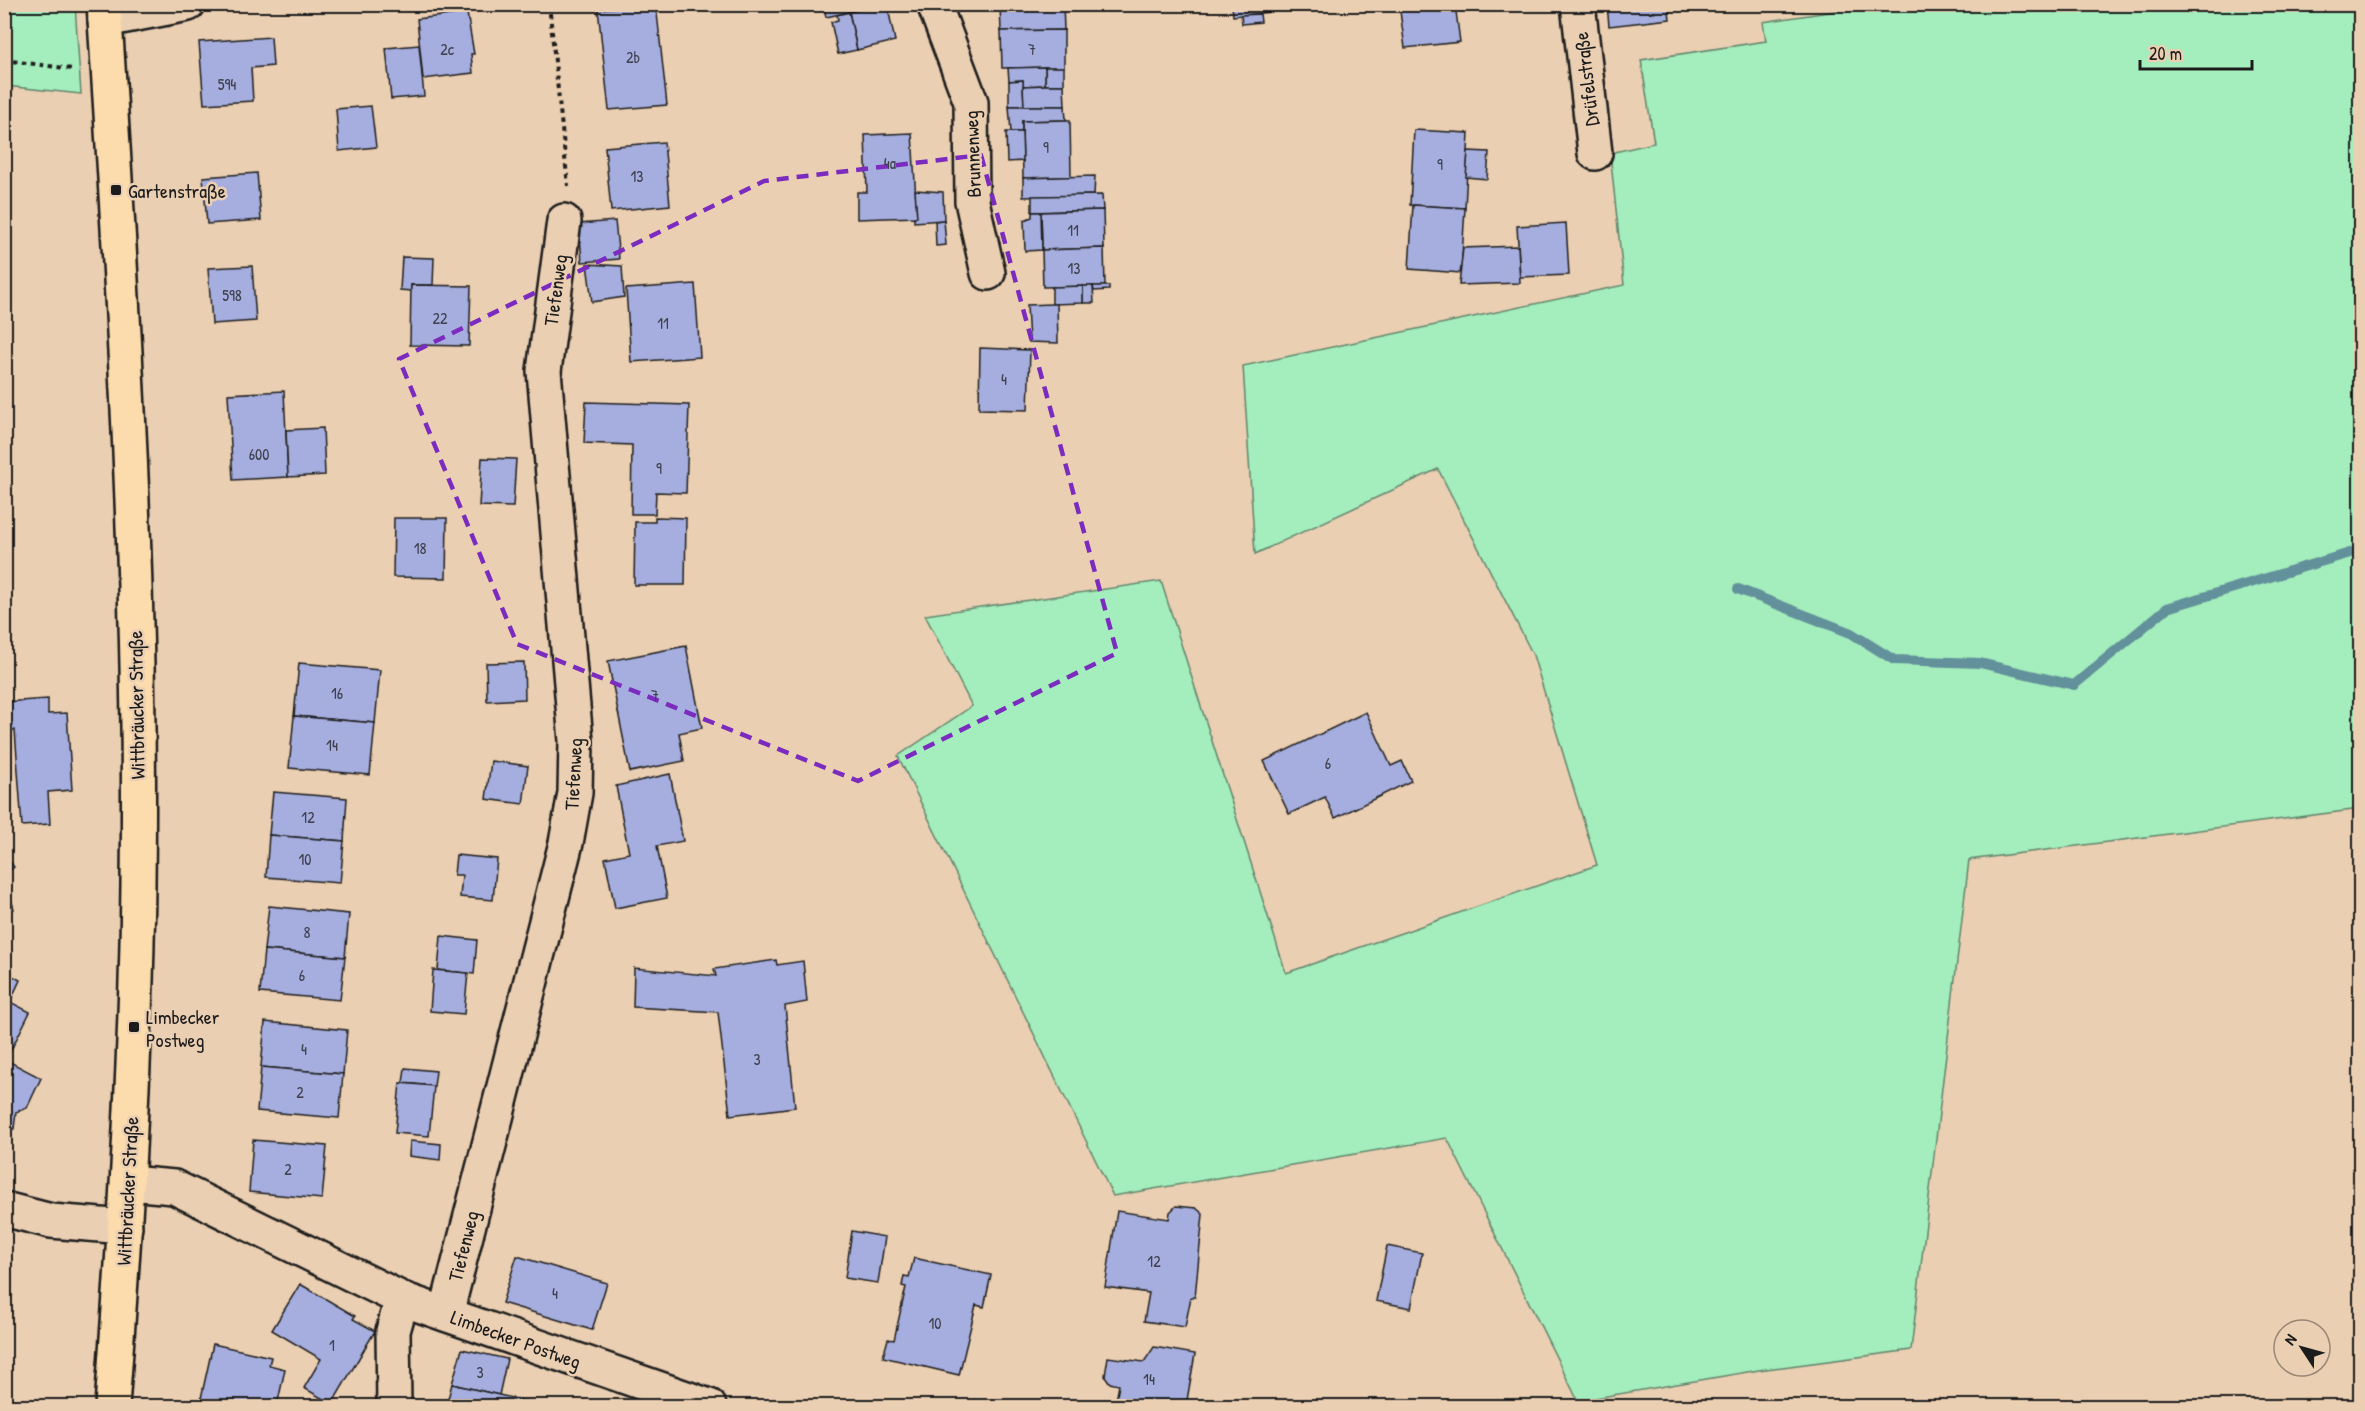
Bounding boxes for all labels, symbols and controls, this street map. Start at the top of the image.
street label: Drüfelstraße [1567,31,1605,127]
scale bar [2140,33,2252,71]
house number: 2c [440,38,455,60]
house number: 7 [1028,38,1036,60]
text: 20 m [2149,41,2182,66]
house number: 2b [626,46,640,68]
house number: 594 [218,73,236,95]
street label: Brunnenweg [957,110,987,198]
house number: 9 [1043,136,1049,158]
house number: 4a [884,152,896,174]
house number: 9 [1437,153,1443,175]
house number: 13 [631,165,643,187]
place label: Gartenstraße [128,177,226,204]
marker: Gartenstraße [109,183,123,197]
house number: 11 [1067,219,1079,241]
street label: Tiefenweg [537,252,573,328]
house number: 13 [1068,257,1080,279]
house number: 598 [222,284,242,306]
house number: 22 [433,307,448,329]
house number: 11 [657,312,669,334]
house number: 4 [1001,368,1007,390]
house number: 600 [249,443,269,465]
house number: 9 [656,457,662,479]
house number: 18 [414,537,426,559]
street label: Wittbräucker Straße [121,630,151,780]
house number: 16 [331,682,343,704]
house number: 7 [651,684,659,706]
house number: 14 [326,734,338,756]
street label: Tiefenweg [558,737,588,811]
house number: 6 [1325,752,1331,774]
house number: 12 [301,806,315,828]
house number: 10 [299,848,311,870]
house number: 8 [304,921,311,943]
house number: 6 [299,964,305,986]
place label: Limbecker Postweg [146,1003,220,1053]
marker: Limbecker Postweg [127,1020,141,1034]
house number: 4 [301,1038,307,1060]
house number: 3 [753,1048,761,1070]
house number: 2 [296,1081,304,1103]
street label: Wittbräucker Straße [110,1116,144,1266]
house number: 2 [284,1158,292,1180]
street label: Tiefenweg [441,1208,485,1284]
house number: 12 [1147,1250,1161,1272]
house number: 4 [552,1282,558,1304]
street label: Limbecker Postweg [447,1303,585,1375]
house number: 10 [929,1312,941,1334]
north arrow [2272,1318,2332,1378]
text: N [2278,1329,2302,1349]
house number: 1 [329,1334,335,1356]
house number: 3 [476,1361,484,1383]
house number: 14 [1143,1368,1155,1390]

